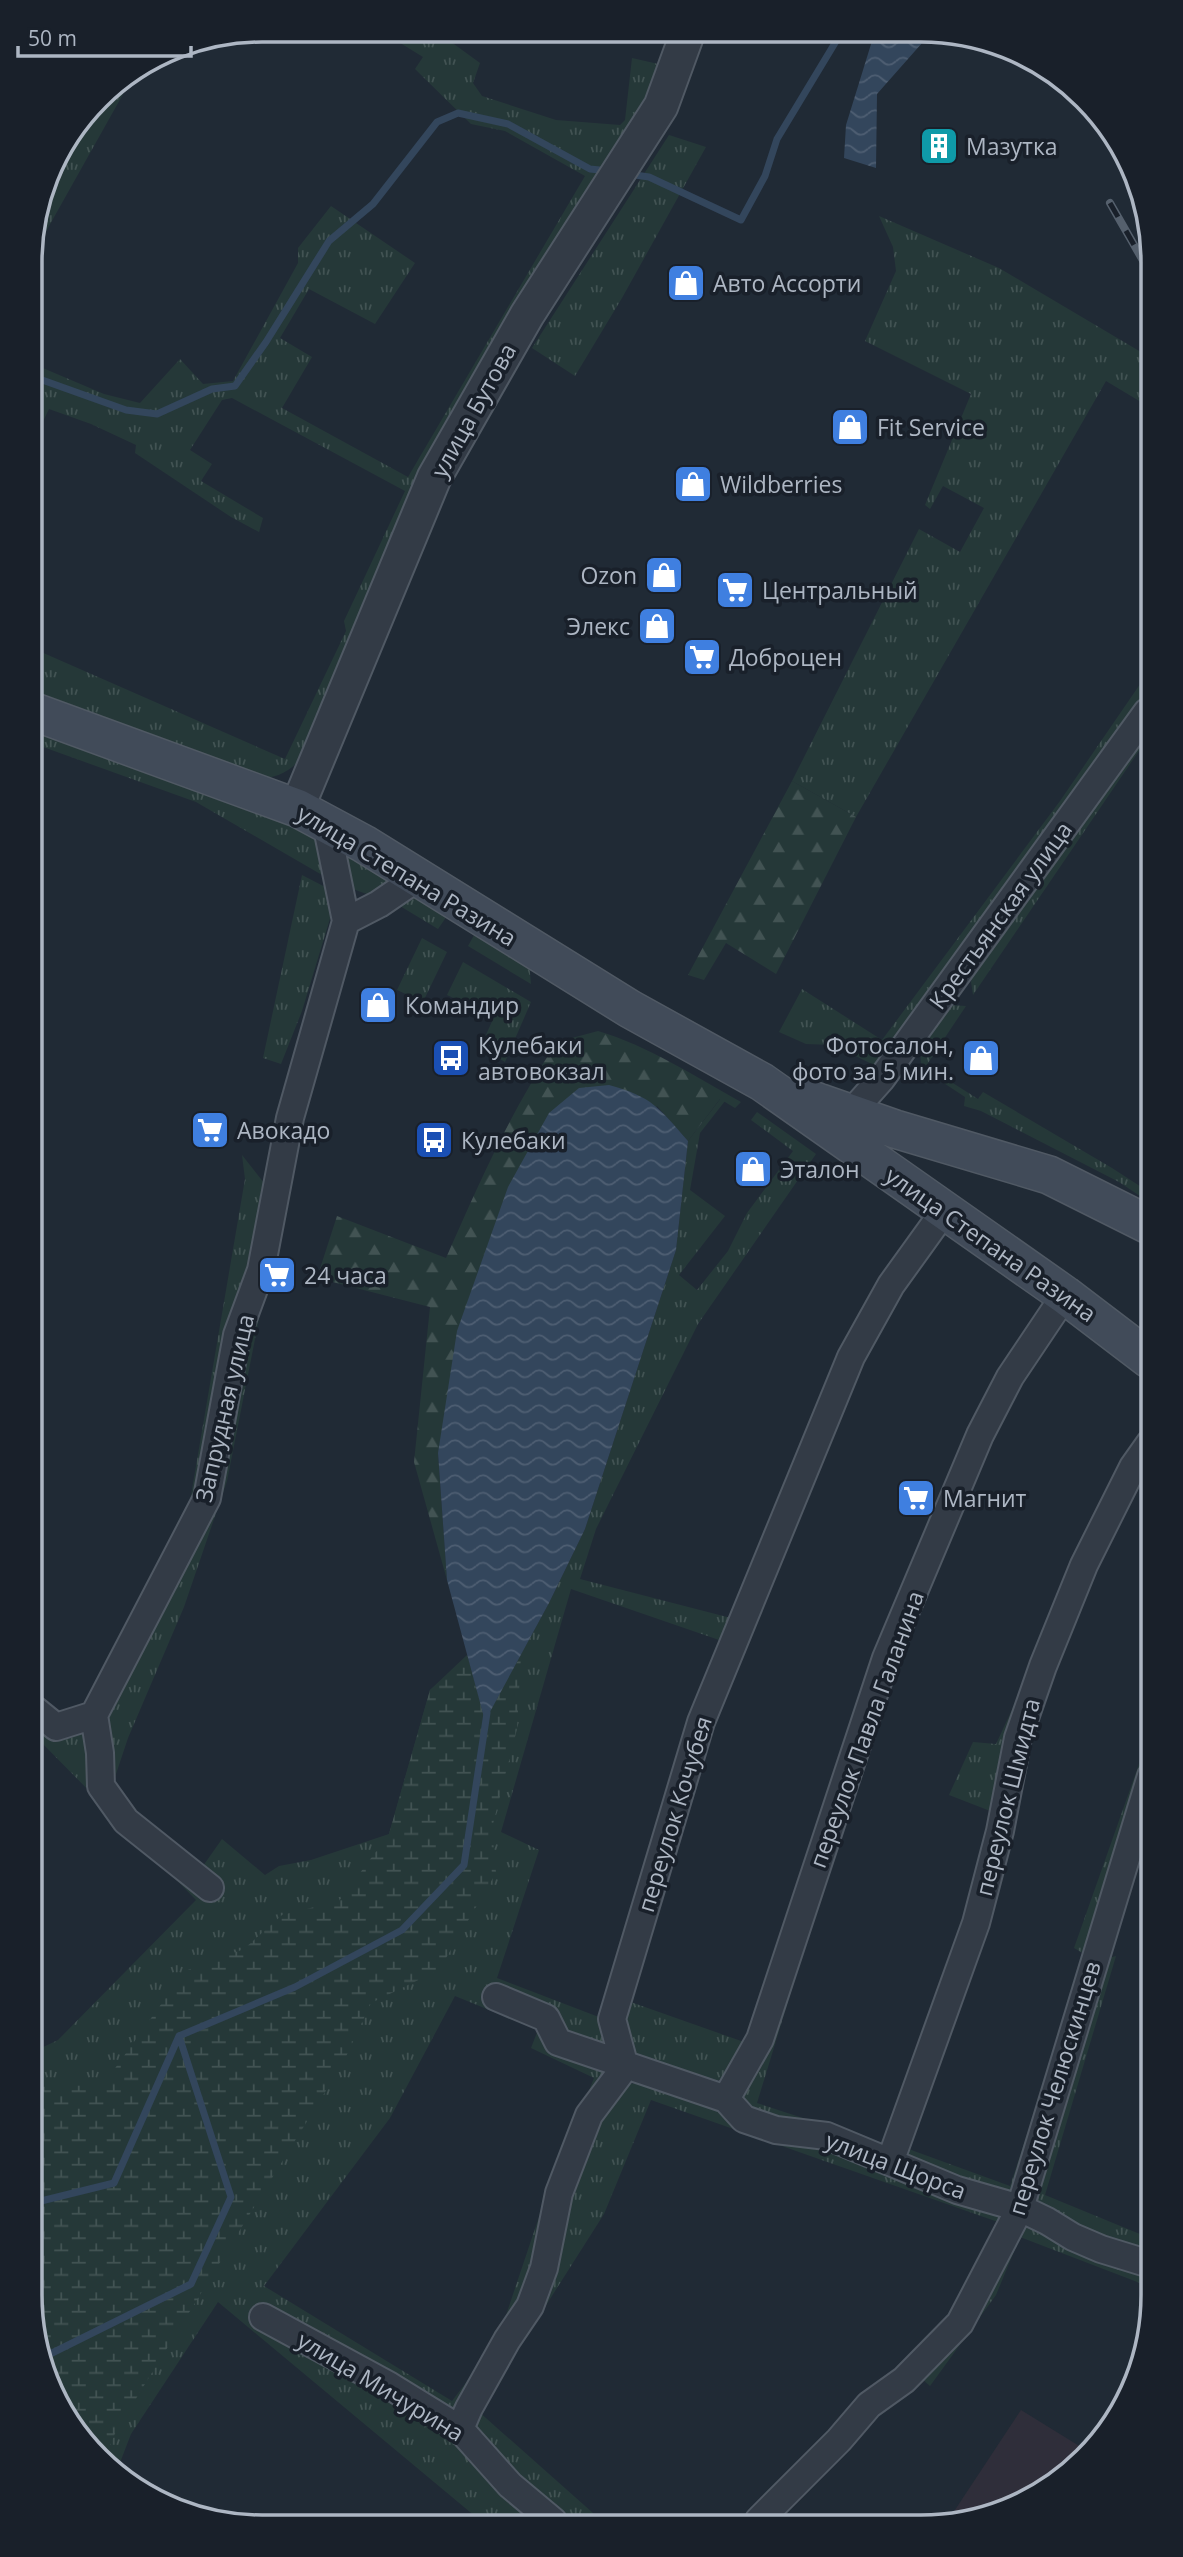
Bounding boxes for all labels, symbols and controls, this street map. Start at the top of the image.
scale bar [18,14,191,58]
text: 50 m [28,24,77,52]
building icon: Мазутка [918,125,960,167]
place label: Мазутка [966,130,1058,162]
shop icon: Авто Ассорти [665,262,707,304]
place label: Авто Ассорти [713,267,861,299]
street label: улица Бутова [423,337,523,483]
shop icon: Fit Service [829,406,871,448]
place label: Fit Service [877,411,985,443]
shop icon: Wildberries [672,463,714,505]
place label: Wildberries [720,468,842,500]
shop icon: Ozon [643,554,685,596]
place label: Ozon [580,559,637,591]
supermarket icon: Центральный [714,569,756,611]
place label: Центральный [762,574,918,606]
shop icon: Элекс [636,605,678,647]
place label: Элекс [567,610,630,642]
supermarket icon: Доброцен [681,636,723,678]
place label: Доброцен [729,641,842,673]
street label: улица Степана Разина [291,797,523,953]
street label: Крестьянская улица [921,815,1079,1015]
shop icon: Командир [357,984,399,1026]
place label: Командир [405,989,519,1021]
place label: Кулебаки автовокзал [478,1029,605,1087]
place label: Фотосалон, фото за 5 мин. [792,1029,954,1087]
bus stop icon: Кулебаки автовокзал [430,1037,472,1079]
shop icon: Фотосалон, фото за 5 мин. [960,1037,1002,1079]
supermarket icon: Авокадо [189,1109,231,1151]
place label: Авокадо [237,1114,330,1146]
bus stop icon: Кулебаки [413,1119,455,1161]
place label: Кулебаки [461,1124,566,1156]
shop icon: Эталон [732,1148,774,1190]
place label: Эталон [780,1153,860,1185]
street label: улица Степана Разина [879,1159,1103,1329]
supermarket icon: 24 часа [256,1254,298,1296]
place label: 24 часа [304,1259,387,1291]
street label: Запрудная улица [187,1311,261,1505]
supermarket icon: Магнит [895,1477,937,1519]
place label: Магнит [943,1482,1027,1514]
street label: переулок Павла Галанина [801,1586,931,1872]
street label: переулок Шмидта [967,1695,1047,1899]
street label: переулок Кочубея [629,1712,719,1916]
street label: переулок Челюскинцев [1000,1957,1108,2219]
street label: улица Щорса [821,2124,971,2206]
street label: улица Мичурина [292,2324,470,2448]

